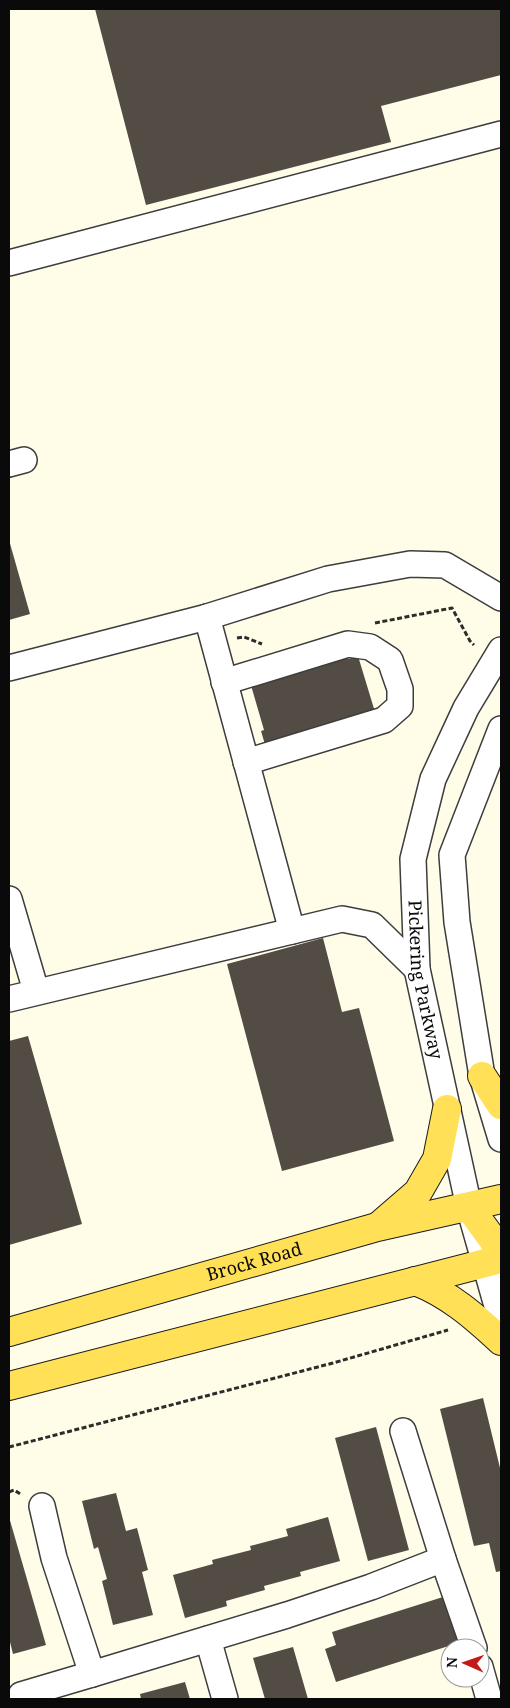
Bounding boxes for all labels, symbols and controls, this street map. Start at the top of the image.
street label: Pickering Parkway [403,899,450,1062]
street label: Brock Road [203,1236,304,1286]
north arrow [440,1638,490,1688]
text: N [442,1657,461,1668]

